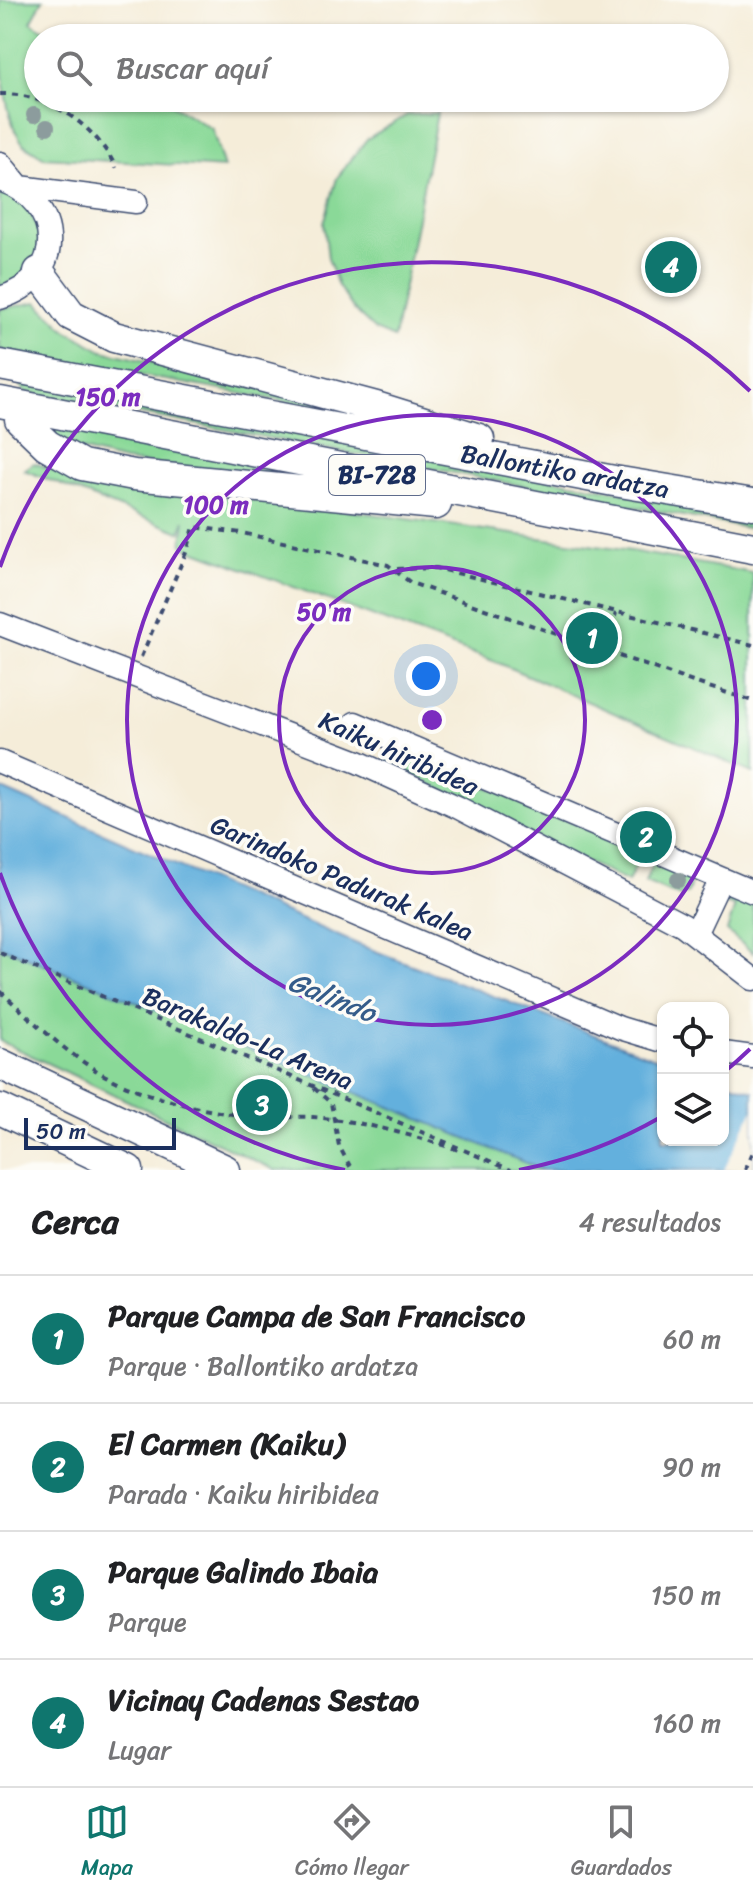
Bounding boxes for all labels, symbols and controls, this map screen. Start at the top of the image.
search box [24,24,729,112]
text: Buscar aquí [116,41,269,95]
icon: search [52,46,96,90]
pin: 4 [645,237,697,297]
text: 150 m [76,376,141,418]
street label: Ballontiko ardatza [457,430,673,512]
road number: BI-728 [329,455,425,495]
text: 100 m [183,484,249,526]
text: 50 m [297,591,352,633]
pin: 1 [566,608,618,668]
your location [406,656,446,696]
street label: Kaiku hiribidea [312,697,487,809]
centre of rings [418,706,446,734]
street label: Garindoko Padurak kalea [203,802,481,954]
pin: 2 [620,807,672,867]
water label: Galindo [281,957,385,1038]
street label: Barakaldo-La Arena [135,973,361,1103]
map controls [657,1002,729,1146]
button: locate [657,1002,729,1074]
button: layers [657,1074,729,1146]
pin: 3 [236,1075,288,1135]
text: 50 m [36,1112,86,1151]
scale bar [24,1114,176,1150]
text: Cerca [32,1192,119,1252]
text: 4 resultados [579,1199,721,1245]
text: Parque Campa de San Francisco [108,1289,525,1343]
text: 1 [52,1316,64,1362]
text: 60 m [663,1316,721,1362]
text: Parque · Ballontiko ardatza [108,1343,418,1389]
text: El Carmen (Kaiku) [108,1417,344,1471]
text: 2 [50,1444,66,1490]
text: 90 m [662,1444,721,1490]
text: Parada · Kaiku hiribidea [108,1471,379,1517]
text: Parque Galindo Ibaia [108,1545,378,1599]
text: 3 [51,1572,65,1618]
text: 150 m [651,1572,721,1618]
text: Parque [108,1599,187,1645]
text: Vicinay Cadenas Sestao [108,1673,419,1727]
text: 4 [50,1700,66,1746]
text: 160 m [652,1700,721,1746]
text: Lugar [108,1727,171,1773]
tab: Mapa [81,1800,133,1887]
tab: Cómo llegar [295,1800,409,1887]
tab: Guardados [571,1800,672,1887]

